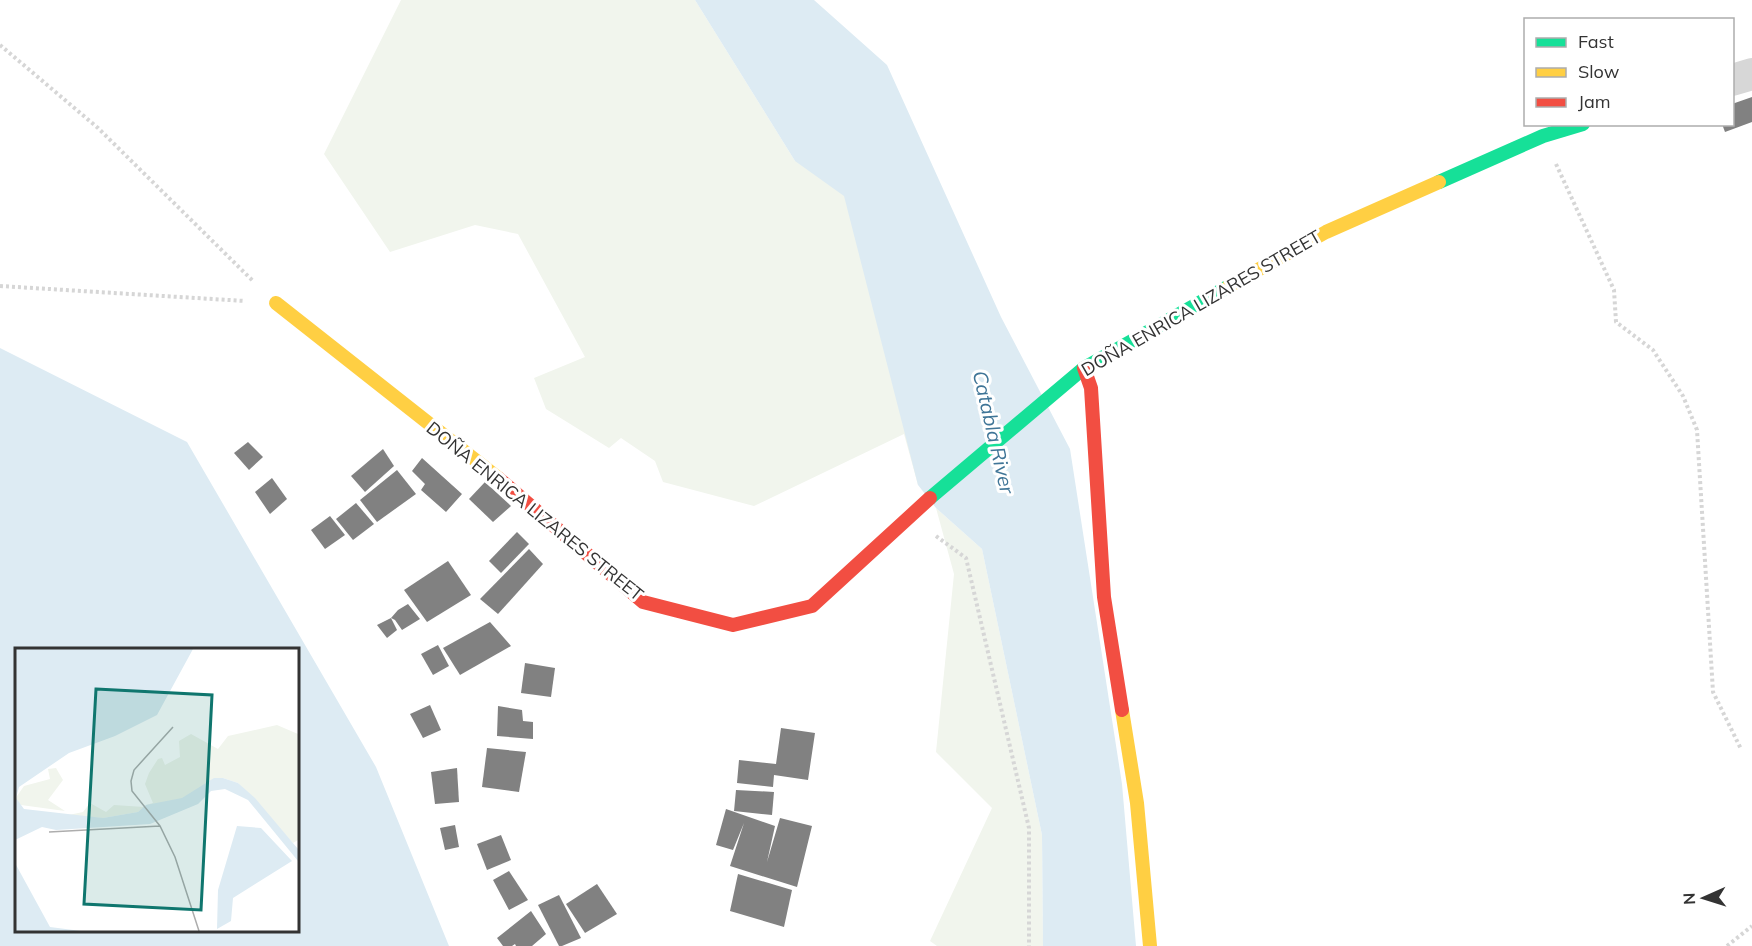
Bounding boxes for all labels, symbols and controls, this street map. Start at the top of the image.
legend [1524,18,1734,126]
text: Fast [1578,30,1614,53]
text: Slow [1578,60,1620,83]
text: Jam [1578,90,1611,113]
street label: DOÑA ENRICA LIZARES STREET [1077,225,1325,381]
water label: Catabla River [968,368,1020,497]
street label: DOÑA ENRICA LIZARES STREET [422,416,648,606]
inset map [15,648,298,931]
north arrow [1674,868,1734,928]
text: N [1679,892,1699,905]

